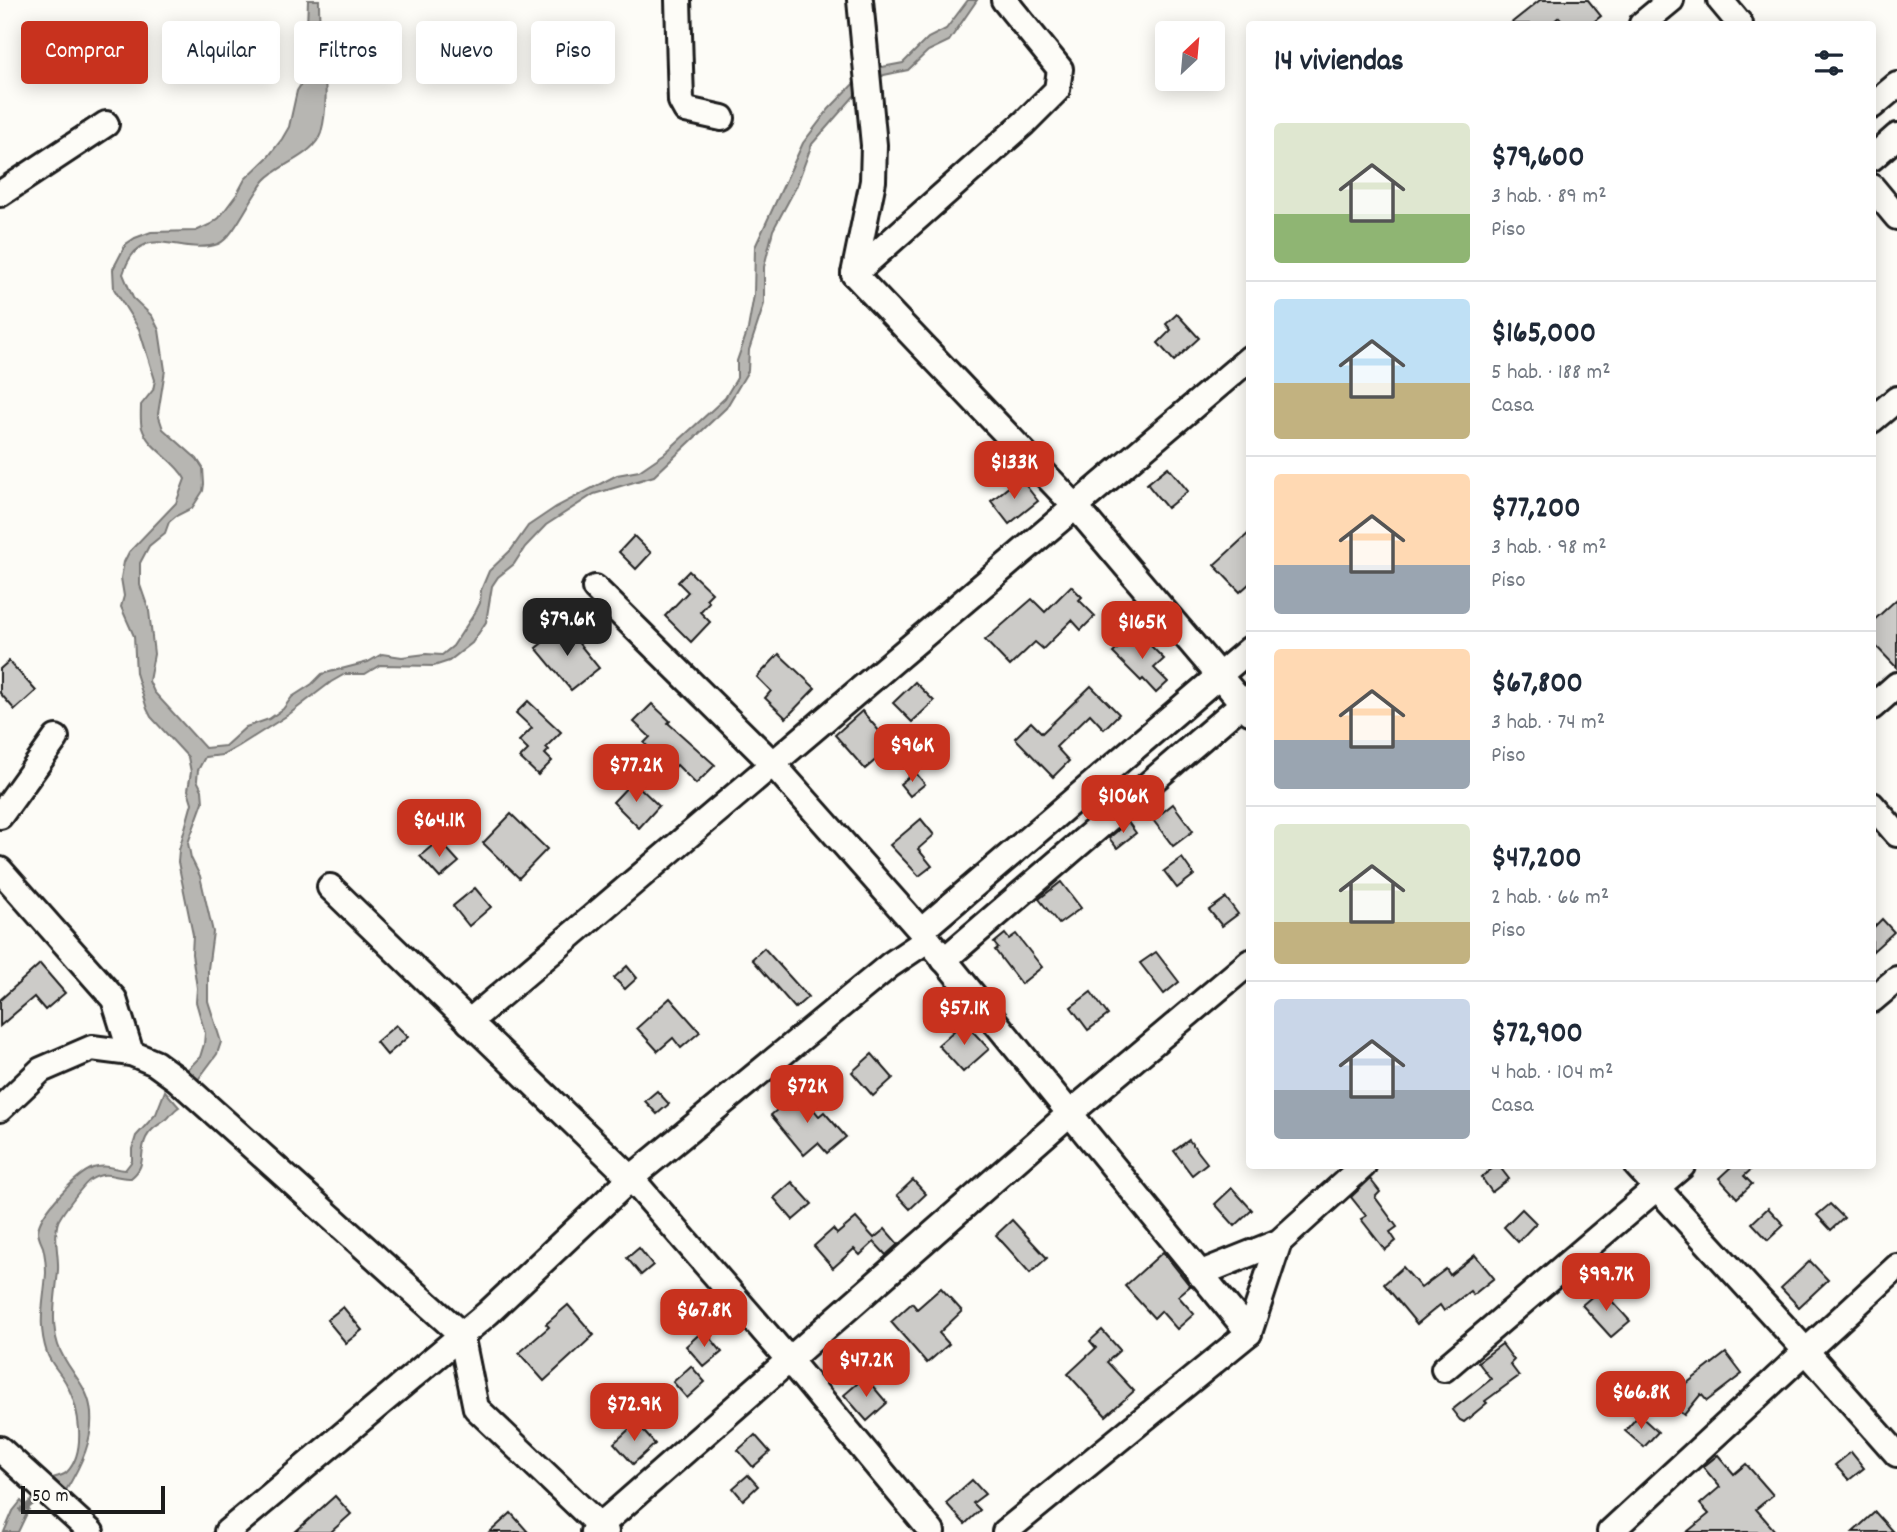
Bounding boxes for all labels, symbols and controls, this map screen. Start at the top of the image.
chip: Comprar [21,21,148,84]
chip: Alquilar [162,21,280,84]
chip: Filtros [294,21,402,84]
chip: Nuevo [416,21,517,84]
chip: Piso [531,21,615,84]
north arrow [1155,21,1225,91]
map controls [1155,21,1225,91]
text: 14 viviendas [1274,42,1404,85]
icon: filters [1810,44,1848,82]
text: $79,600 [1491,138,1585,181]
icon: home [1330,151,1414,235]
text: 3 hab. · 89 m² [1491,181,1607,214]
text: Piso [1491,214,1526,247]
text: $165,000 [1491,314,1596,357]
icon: home [1330,327,1414,411]
text: 5 hab. · 188 m² [1491,357,1611,390]
text: Casa [1491,390,1534,423]
pin: $133K [965,442,1063,501]
text: $133K [990,447,1038,480]
text: $77,200 [1491,489,1581,532]
icon: home [1330,502,1414,586]
text: 3 hab. · 98 m² [1491,532,1607,565]
text: Piso [1491,565,1526,598]
pin: $79.6K [510,598,624,658]
pin: $165K [1093,602,1191,661]
text: $79.6K [539,604,595,637]
text: $165K [1117,607,1167,640]
text: $67,800 [1491,664,1583,707]
icon: home [1330,677,1414,761]
text: 3 hab. · 74 m² [1491,707,1605,740]
pin: $96K [871,724,953,784]
text: $96K [890,730,934,763]
text: Piso [1491,740,1526,773]
pin: $77.2K [579,744,693,804]
text: $77.2K [609,750,663,783]
pin: $106K [1074,776,1172,835]
text: $106K [1097,781,1149,814]
pin: $64.1K [382,800,496,859]
text: $64.1K [413,805,465,838]
text: $47,200 [1491,839,1582,882]
icon: home [1330,852,1414,936]
text: 2 hab. · 66 m² [1491,882,1609,915]
text: Piso [1491,915,1526,948]
pin: $57.1K [907,988,1021,1047]
text: $57.1K [939,993,989,1026]
text: $72,900 [1491,1014,1583,1057]
icon: home [1330,1027,1414,1111]
text: 4 hab. · 104 m² [1491,1057,1613,1090]
pin: $72K [766,1066,848,1125]
text: $72K [786,1071,828,1104]
text: Casa [1491,1090,1534,1123]
pin: $99.7K [1549,1254,1663,1313]
text: $99.7K [1578,1259,1634,1292]
pin: $67.8K [647,1290,761,1349]
text: $67.8K [676,1295,732,1328]
pin: $47.2K [809,1340,923,1399]
text: $47.2K [839,1345,893,1378]
pin: $66.8K [1584,1372,1698,1431]
text: $66.8K [1612,1377,1670,1410]
pin: $72.9K [577,1384,691,1443]
text: $72.9K [606,1389,662,1422]
scale bar [21,1483,164,1515]
text: 50 m [32,1484,69,1511]

